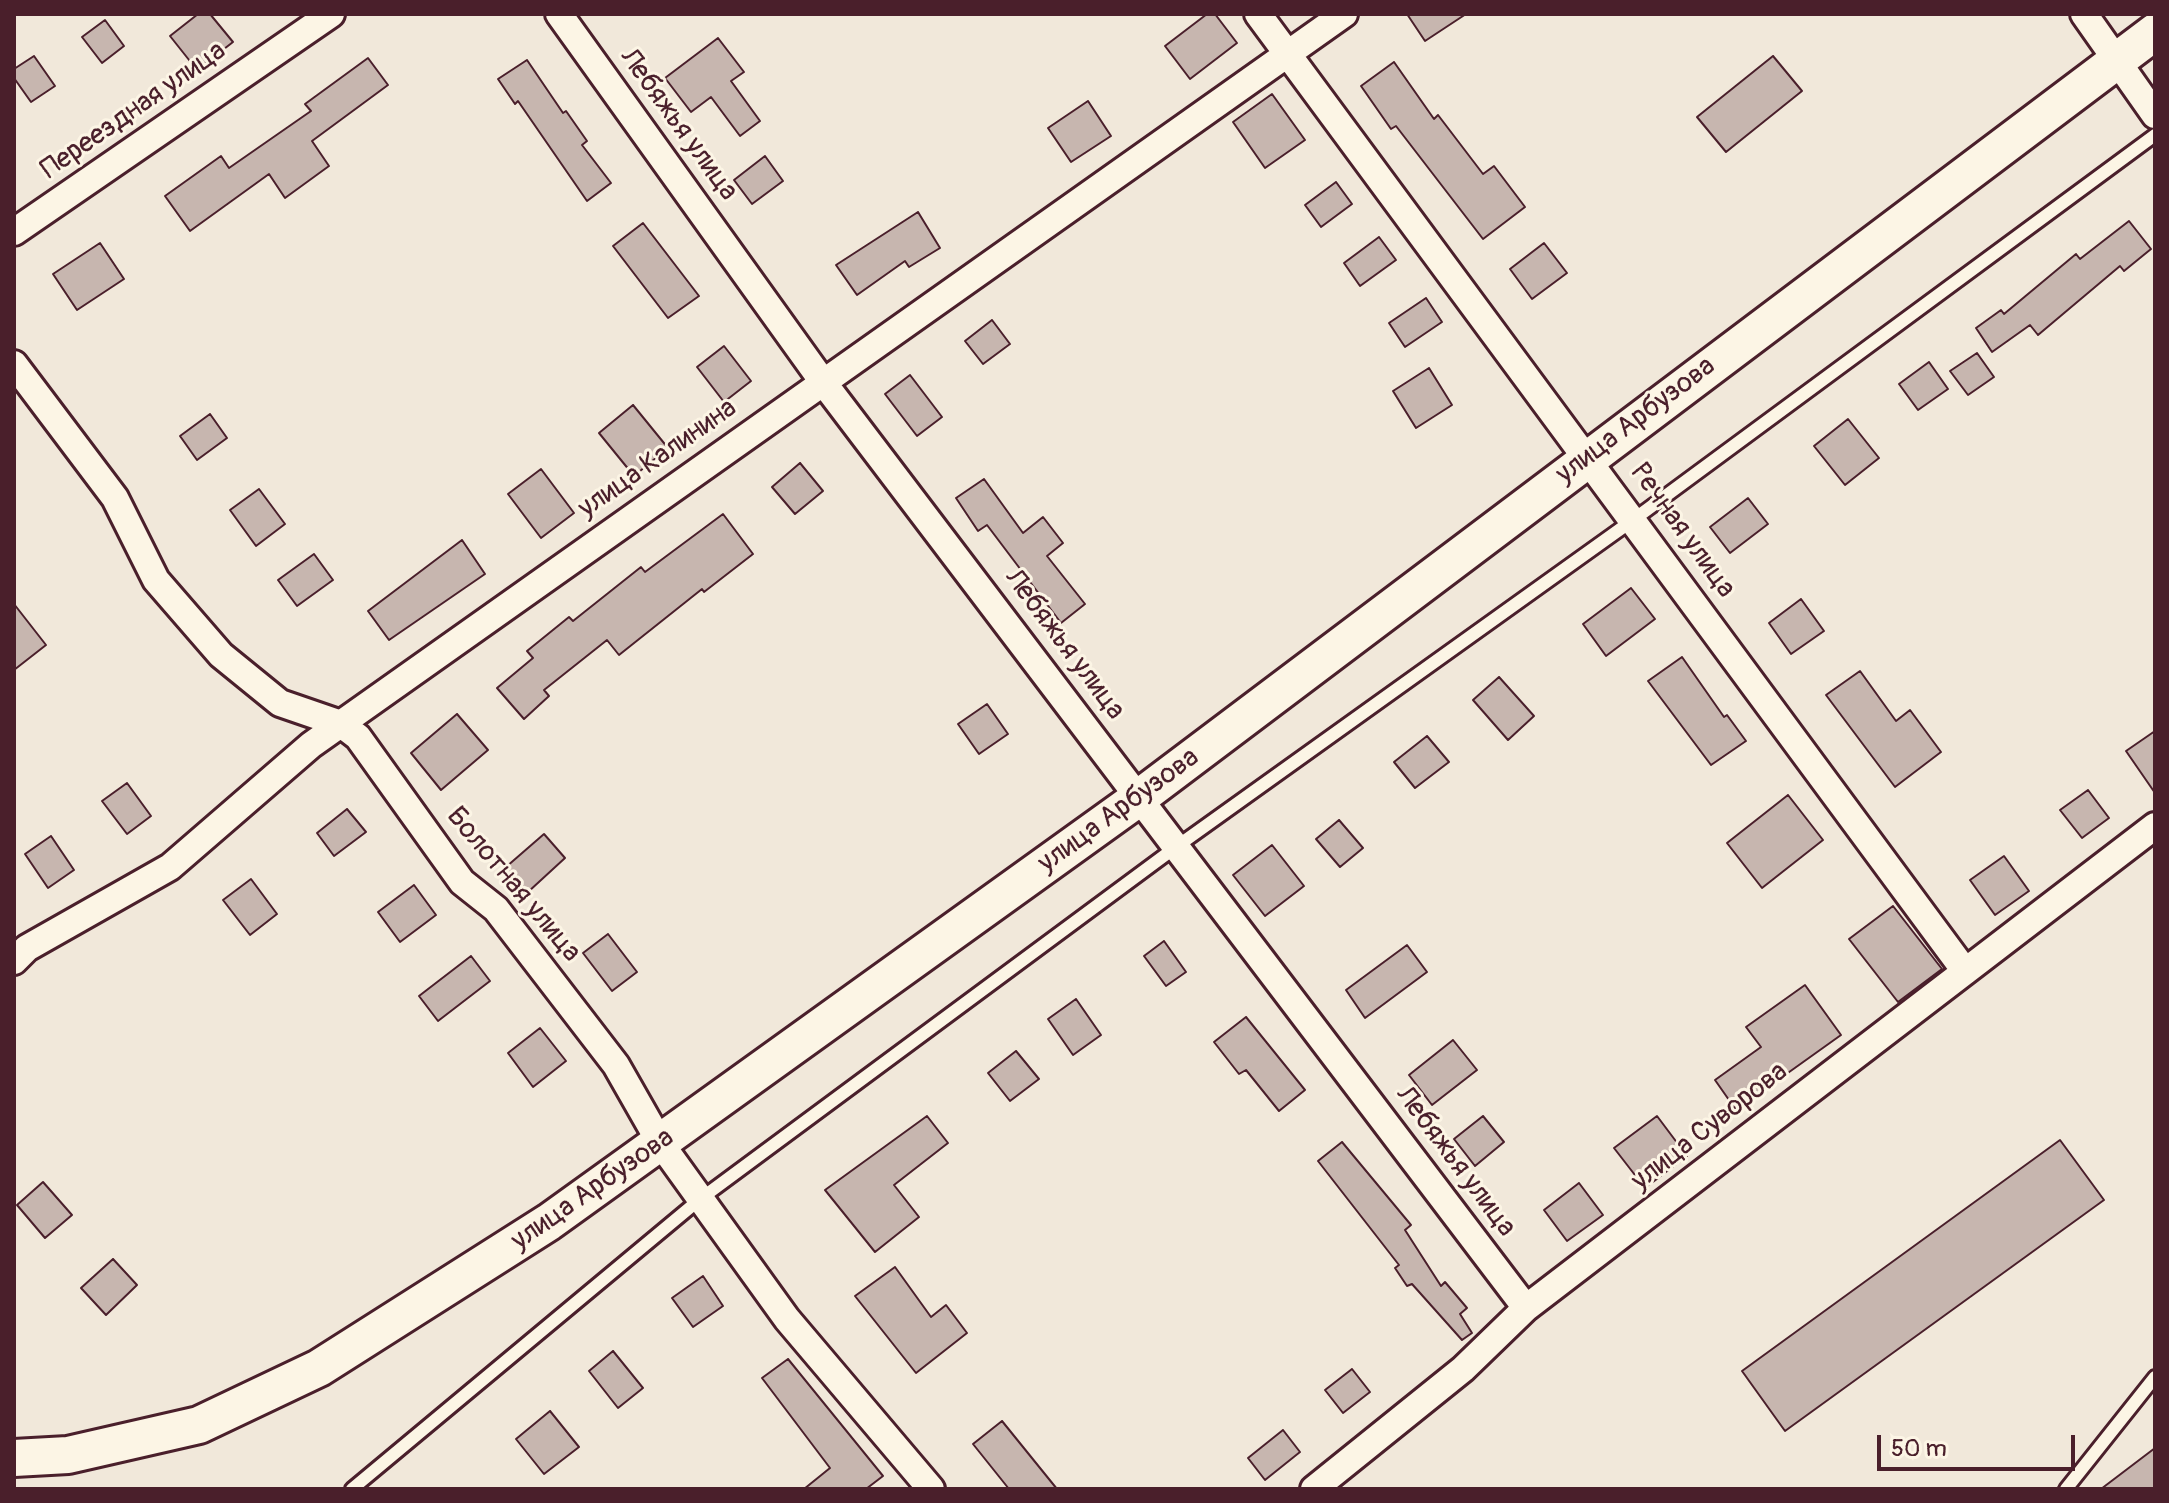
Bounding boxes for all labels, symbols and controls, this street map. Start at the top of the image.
street label: Переездная улица [35,35,233,187]
street label: Лебяжья улица [612,42,744,208]
street label: улица Арбузова [1550,350,1722,492]
street label: улица Калинина [572,392,744,526]
street label: Речная улица [1622,457,1742,605]
street label: Лебяжья улица [997,563,1131,727]
street label: улица Арбузова [1032,741,1206,881]
street label: Болотная улица [439,801,587,969]
street label: улица Суворова [1625,1056,1795,1198]
street label: Лебяжья улица [1388,1080,1522,1244]
street label: улица Арбузова [505,1122,681,1258]
scale bar [1881,1419,2079,1469]
text: 50 m [1891,1434,1947,1463]

